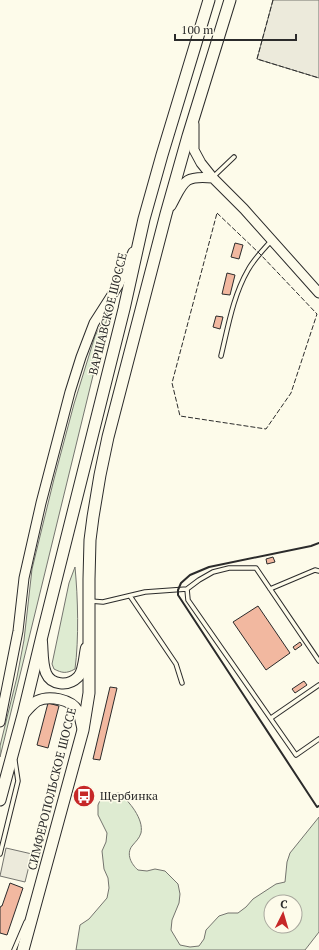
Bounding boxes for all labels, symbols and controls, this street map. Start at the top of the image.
scale bar [175,16,296,42]
text: 100 m [181,22,214,37]
street label: ВАРШАВСКОЕ ШОССЕ [85,251,130,377]
street label: СИМФЕРОПОЛЬСКОЕ ШОССЕ [24,706,79,872]
bus stop icon: Щербинка [71,783,97,809]
place label: Щербинка [100,788,158,803]
north arrow [263,894,303,934]
text: С [280,897,288,911]

